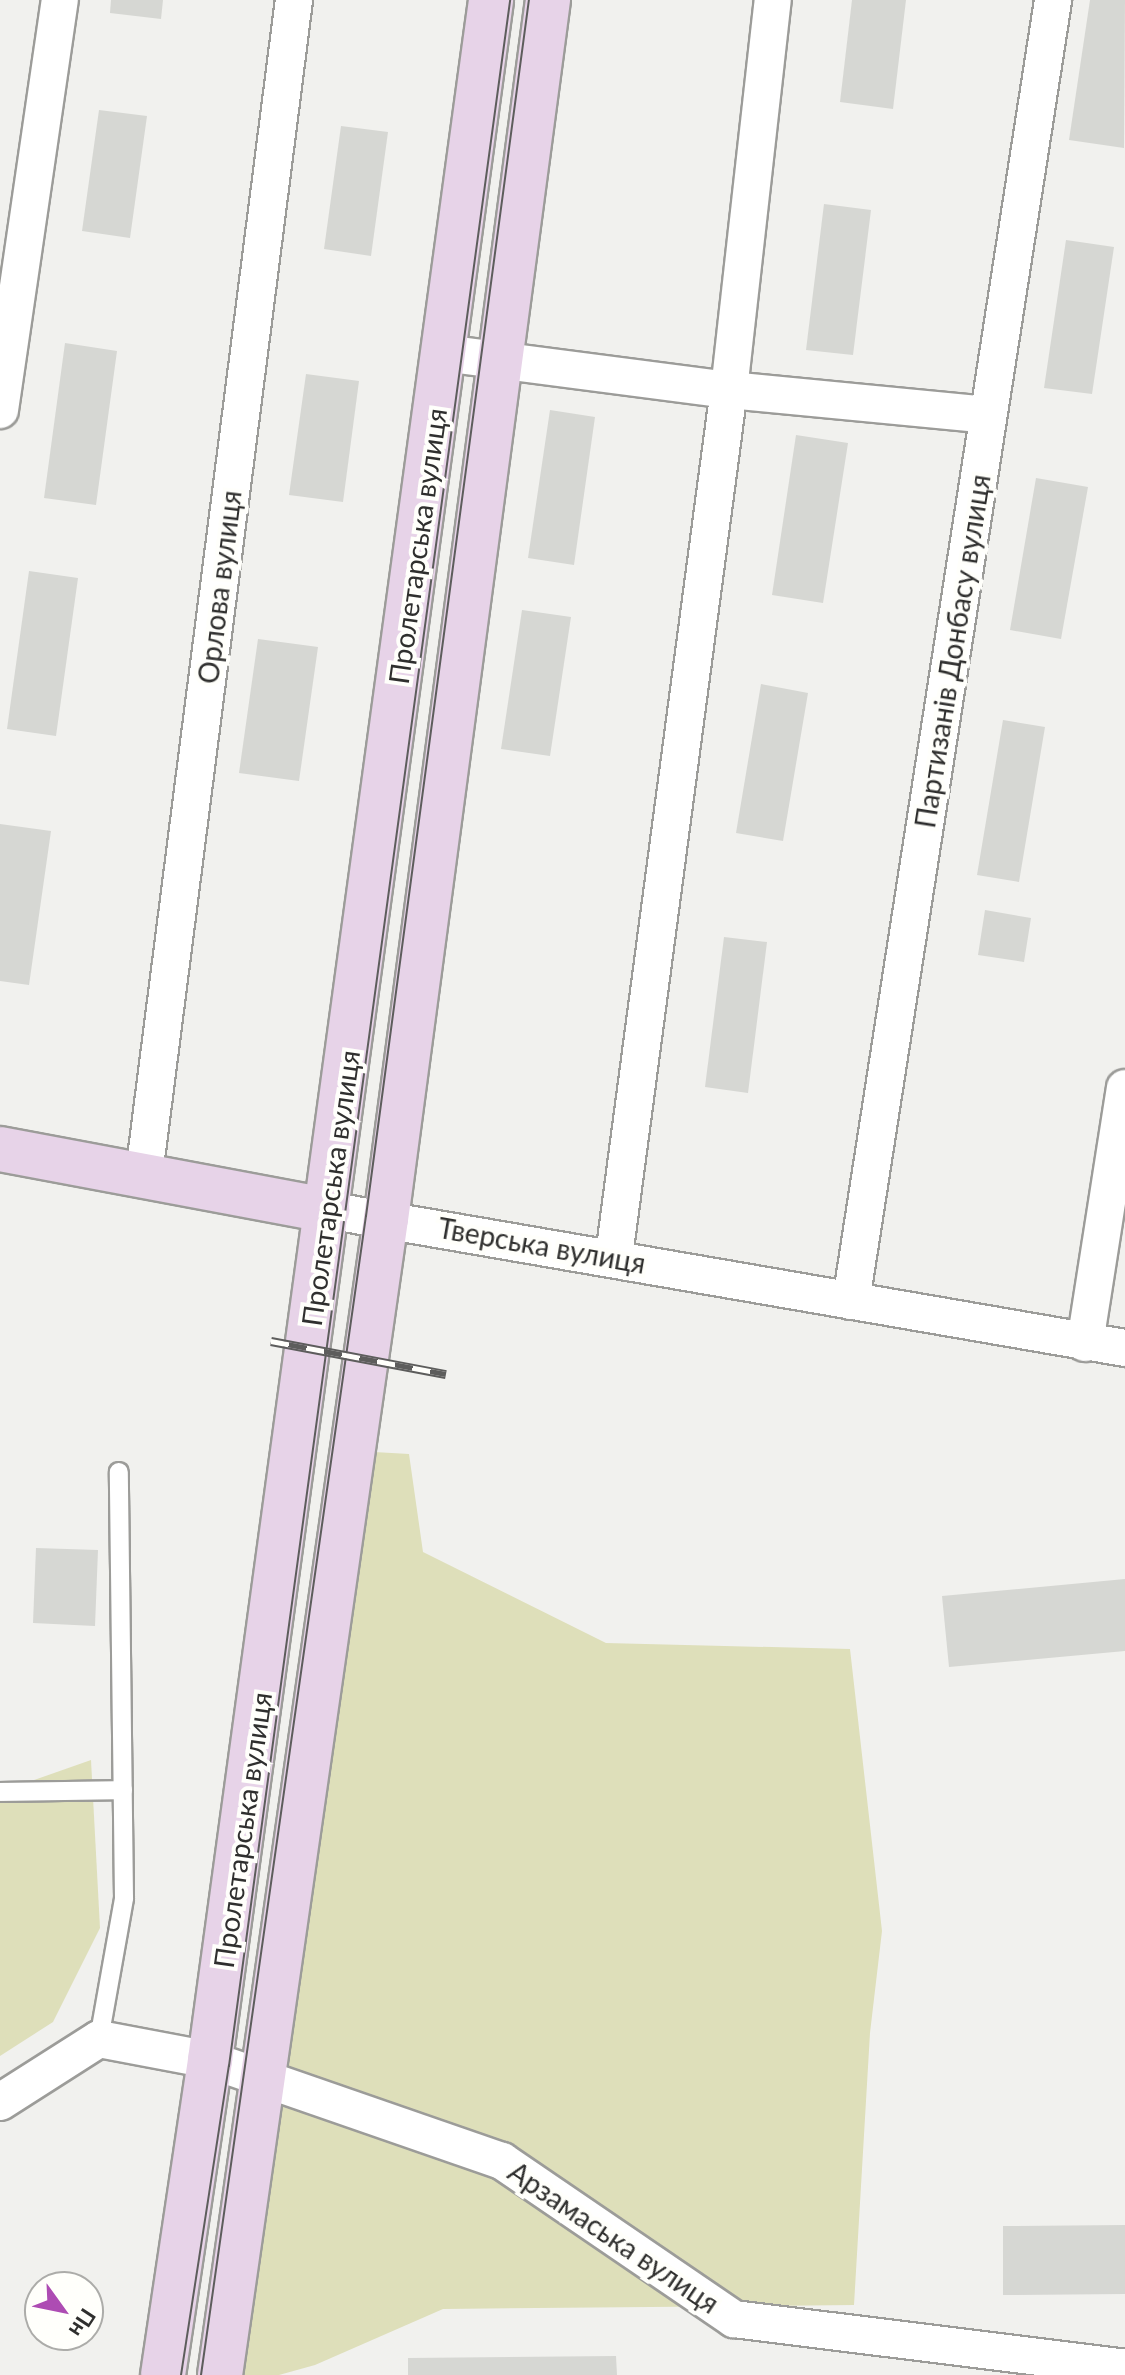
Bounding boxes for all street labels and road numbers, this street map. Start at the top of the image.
street label: Пролетарська вулиця [381,406,453,686]
street label: Партизанів Донбасу вулиця [907,472,997,830]
street label: Орлова вулиця [190,488,248,686]
street label: Пролетарська вулиця [294,1048,366,1328]
street label: Тверська вулиця [436,1210,648,1280]
street label: Пролетарська вулиця [206,1690,278,1970]
street label: Арзамаська вулиця [502,2154,726,2320]

